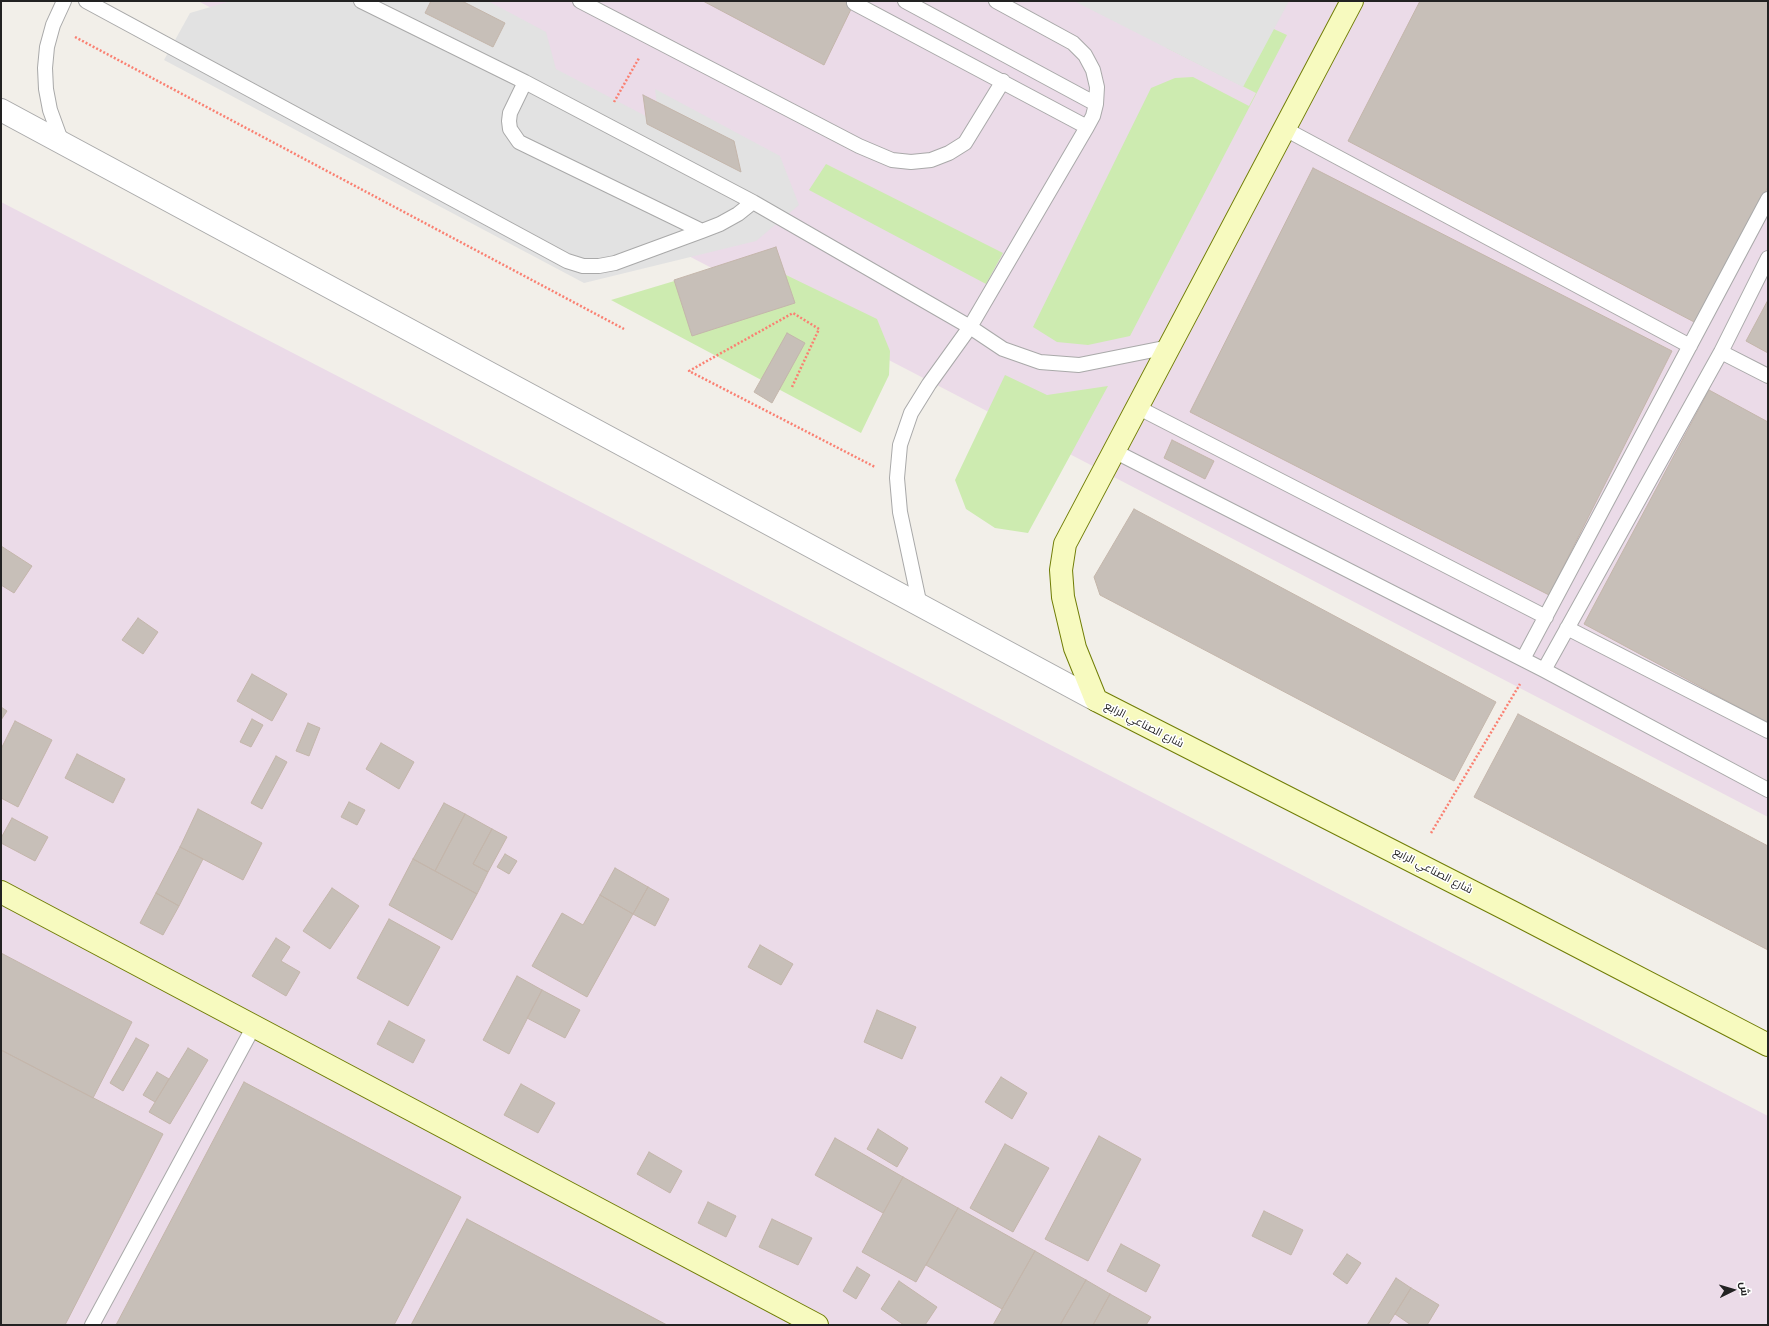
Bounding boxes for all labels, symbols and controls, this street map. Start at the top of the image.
street label: شارع الصناعي الرابع [1102,699,1186,751]
street label: شارع الصناعي الرابع [1391,845,1475,897]
north arrow [1713,1270,1753,1310]
text: ش [1737,1281,1754,1297]

